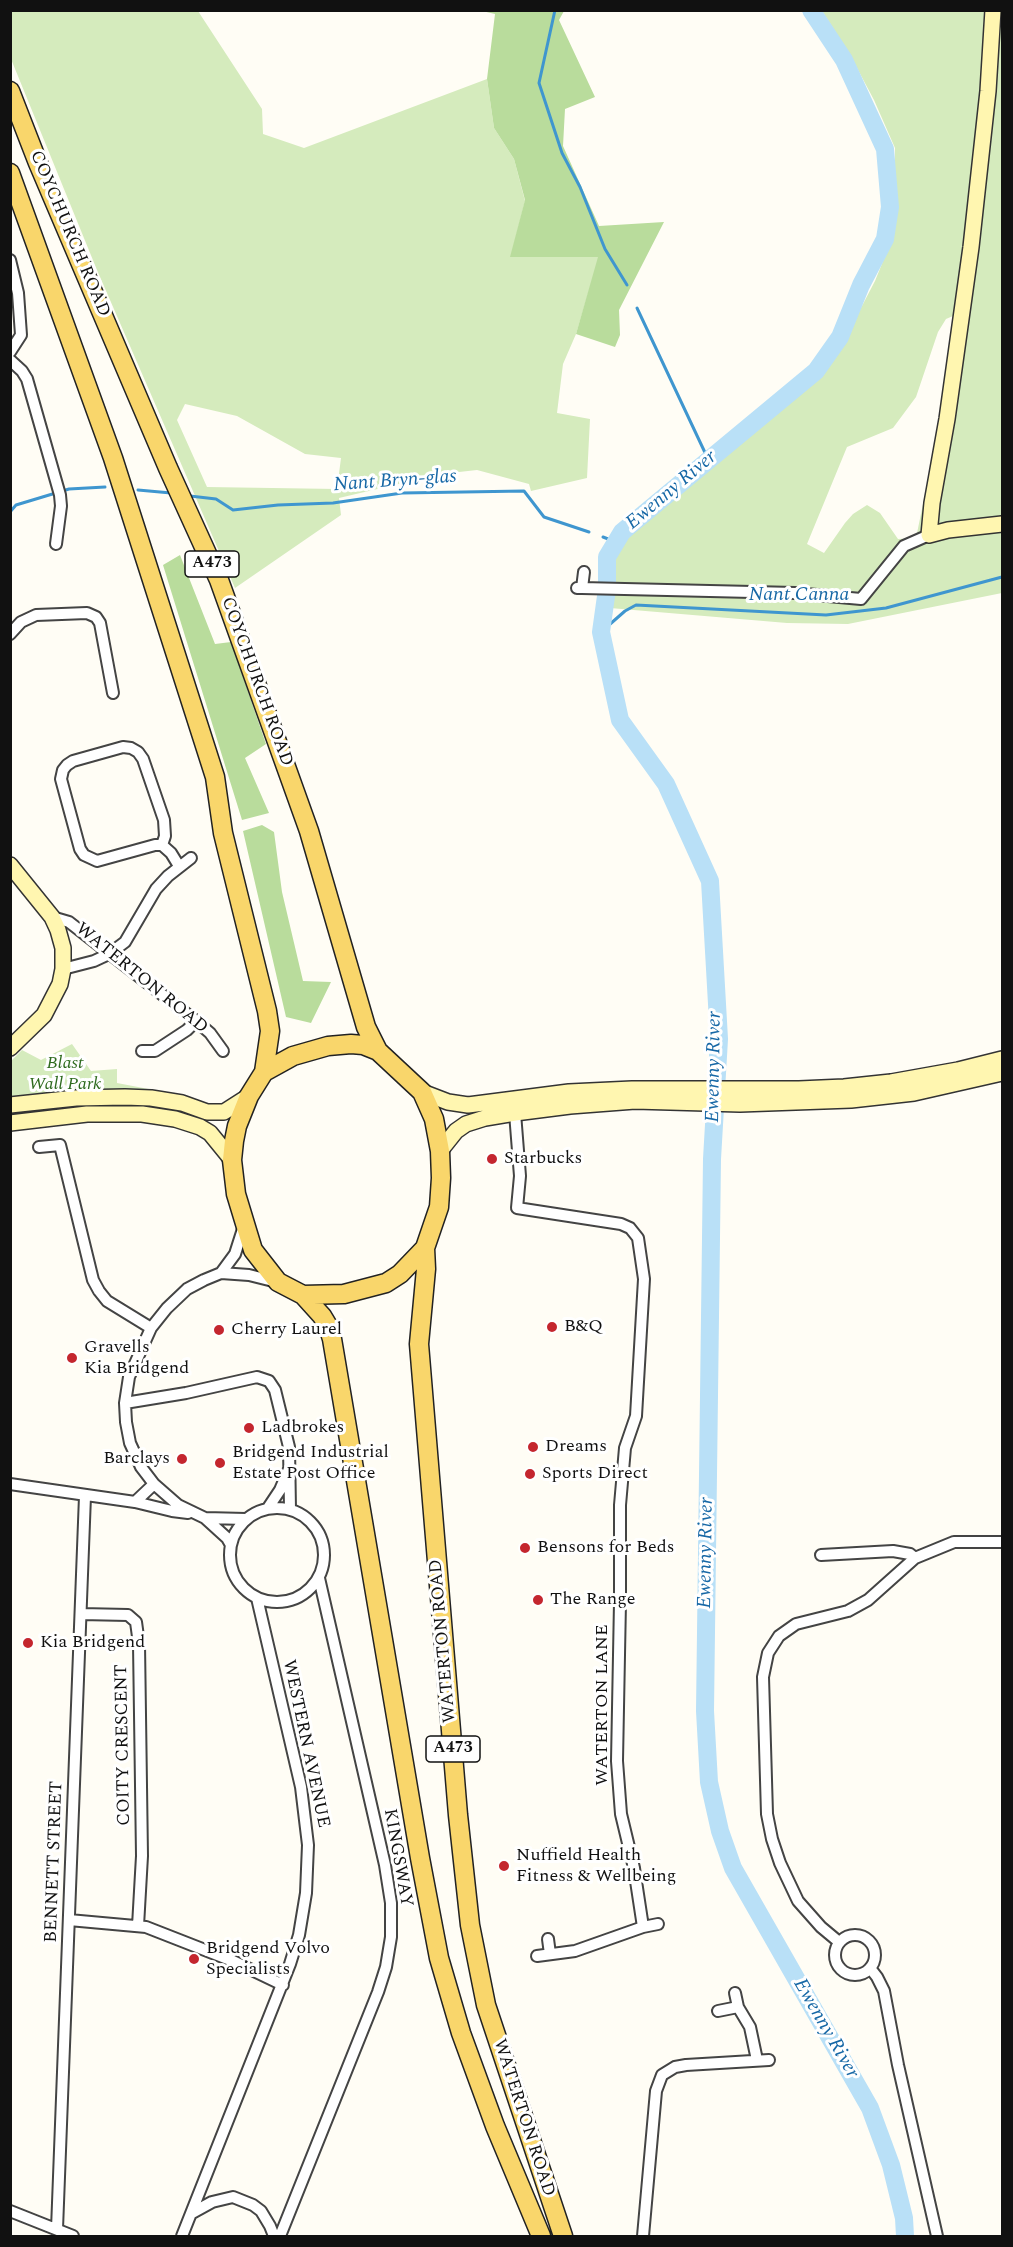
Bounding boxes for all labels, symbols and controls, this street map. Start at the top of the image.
street label: COYCHURCH ROAD [24,148,114,320]
water label: Ewenny River [622,446,722,536]
water label: Nant Bryn-glas [333,466,457,498]
road number: A473 [185,551,239,577]
water label: Nant Canna [749,584,849,608]
street label: COYCHURCH ROAD [215,594,297,770]
street label: WATERTON ROAD [70,919,212,1039]
water label: Ewenny River [702,1011,728,1123]
park label: Blast Wall Park [28,1053,102,1096]
place label: Starbucks [504,1148,582,1170]
marker: Starbucks [485,1152,499,1166]
place label: B&Q [564,1316,603,1338]
place label: Cherry Laurel [231,1319,342,1341]
marker: B&Q [545,1320,559,1334]
marker: Cherry Laurel [212,1323,226,1337]
place label: Gravells Kia Bridgend [84,1337,189,1380]
marker: Gravells Kia Bridgend [65,1351,79,1365]
place label: Ladbrokes [261,1417,344,1439]
marker: Ladbrokes [242,1421,256,1435]
place label: Dreams [545,1436,607,1458]
marker: Dreams [526,1440,540,1454]
place label: Bridgend Industrial Estate Post Office [232,1442,389,1484]
place label: Barclays [103,1448,170,1470]
marker: Barclays [175,1452,189,1466]
marker: Bridgend Industrial Estate Post Office [213,1456,227,1470]
place label: Sports Direct [542,1463,648,1485]
marker: Sports Direct [523,1467,537,1481]
water label: Ewenny River [694,1497,720,1609]
place label: Bensons for Beds [537,1537,675,1559]
marker: Bensons for Beds [518,1541,532,1555]
street label: WATERTON ROAD [426,1558,462,1724]
place label: The Range [550,1589,635,1611]
marker: The Range [531,1593,545,1607]
street label: WATERTON LANE [592,1624,614,1786]
place label: Kia Bridgend [40,1632,145,1654]
marker: Kia Bridgend [21,1636,35,1650]
street label: WESTERN AVENUE [277,1658,333,1830]
street label: COITY CRESCENT [112,1664,136,1826]
road number: A473 [426,1736,480,1762]
street label: BENNETT STREET [41,1781,69,1943]
street label: KINGSWAY [378,1807,416,1909]
place label: Nuffield Health Fitness & Wellbeing [516,1845,676,1888]
marker: Nuffield Health Fitness & Wellbeing [497,1859,511,1873]
place label: Bridgend Volvo Specialists [206,1938,330,1980]
marker: Bridgend Volvo Specialists [187,1952,201,1966]
water label: Ewenny River [787,1975,863,2083]
street label: WATERTON ROAD [487,2037,559,2199]

